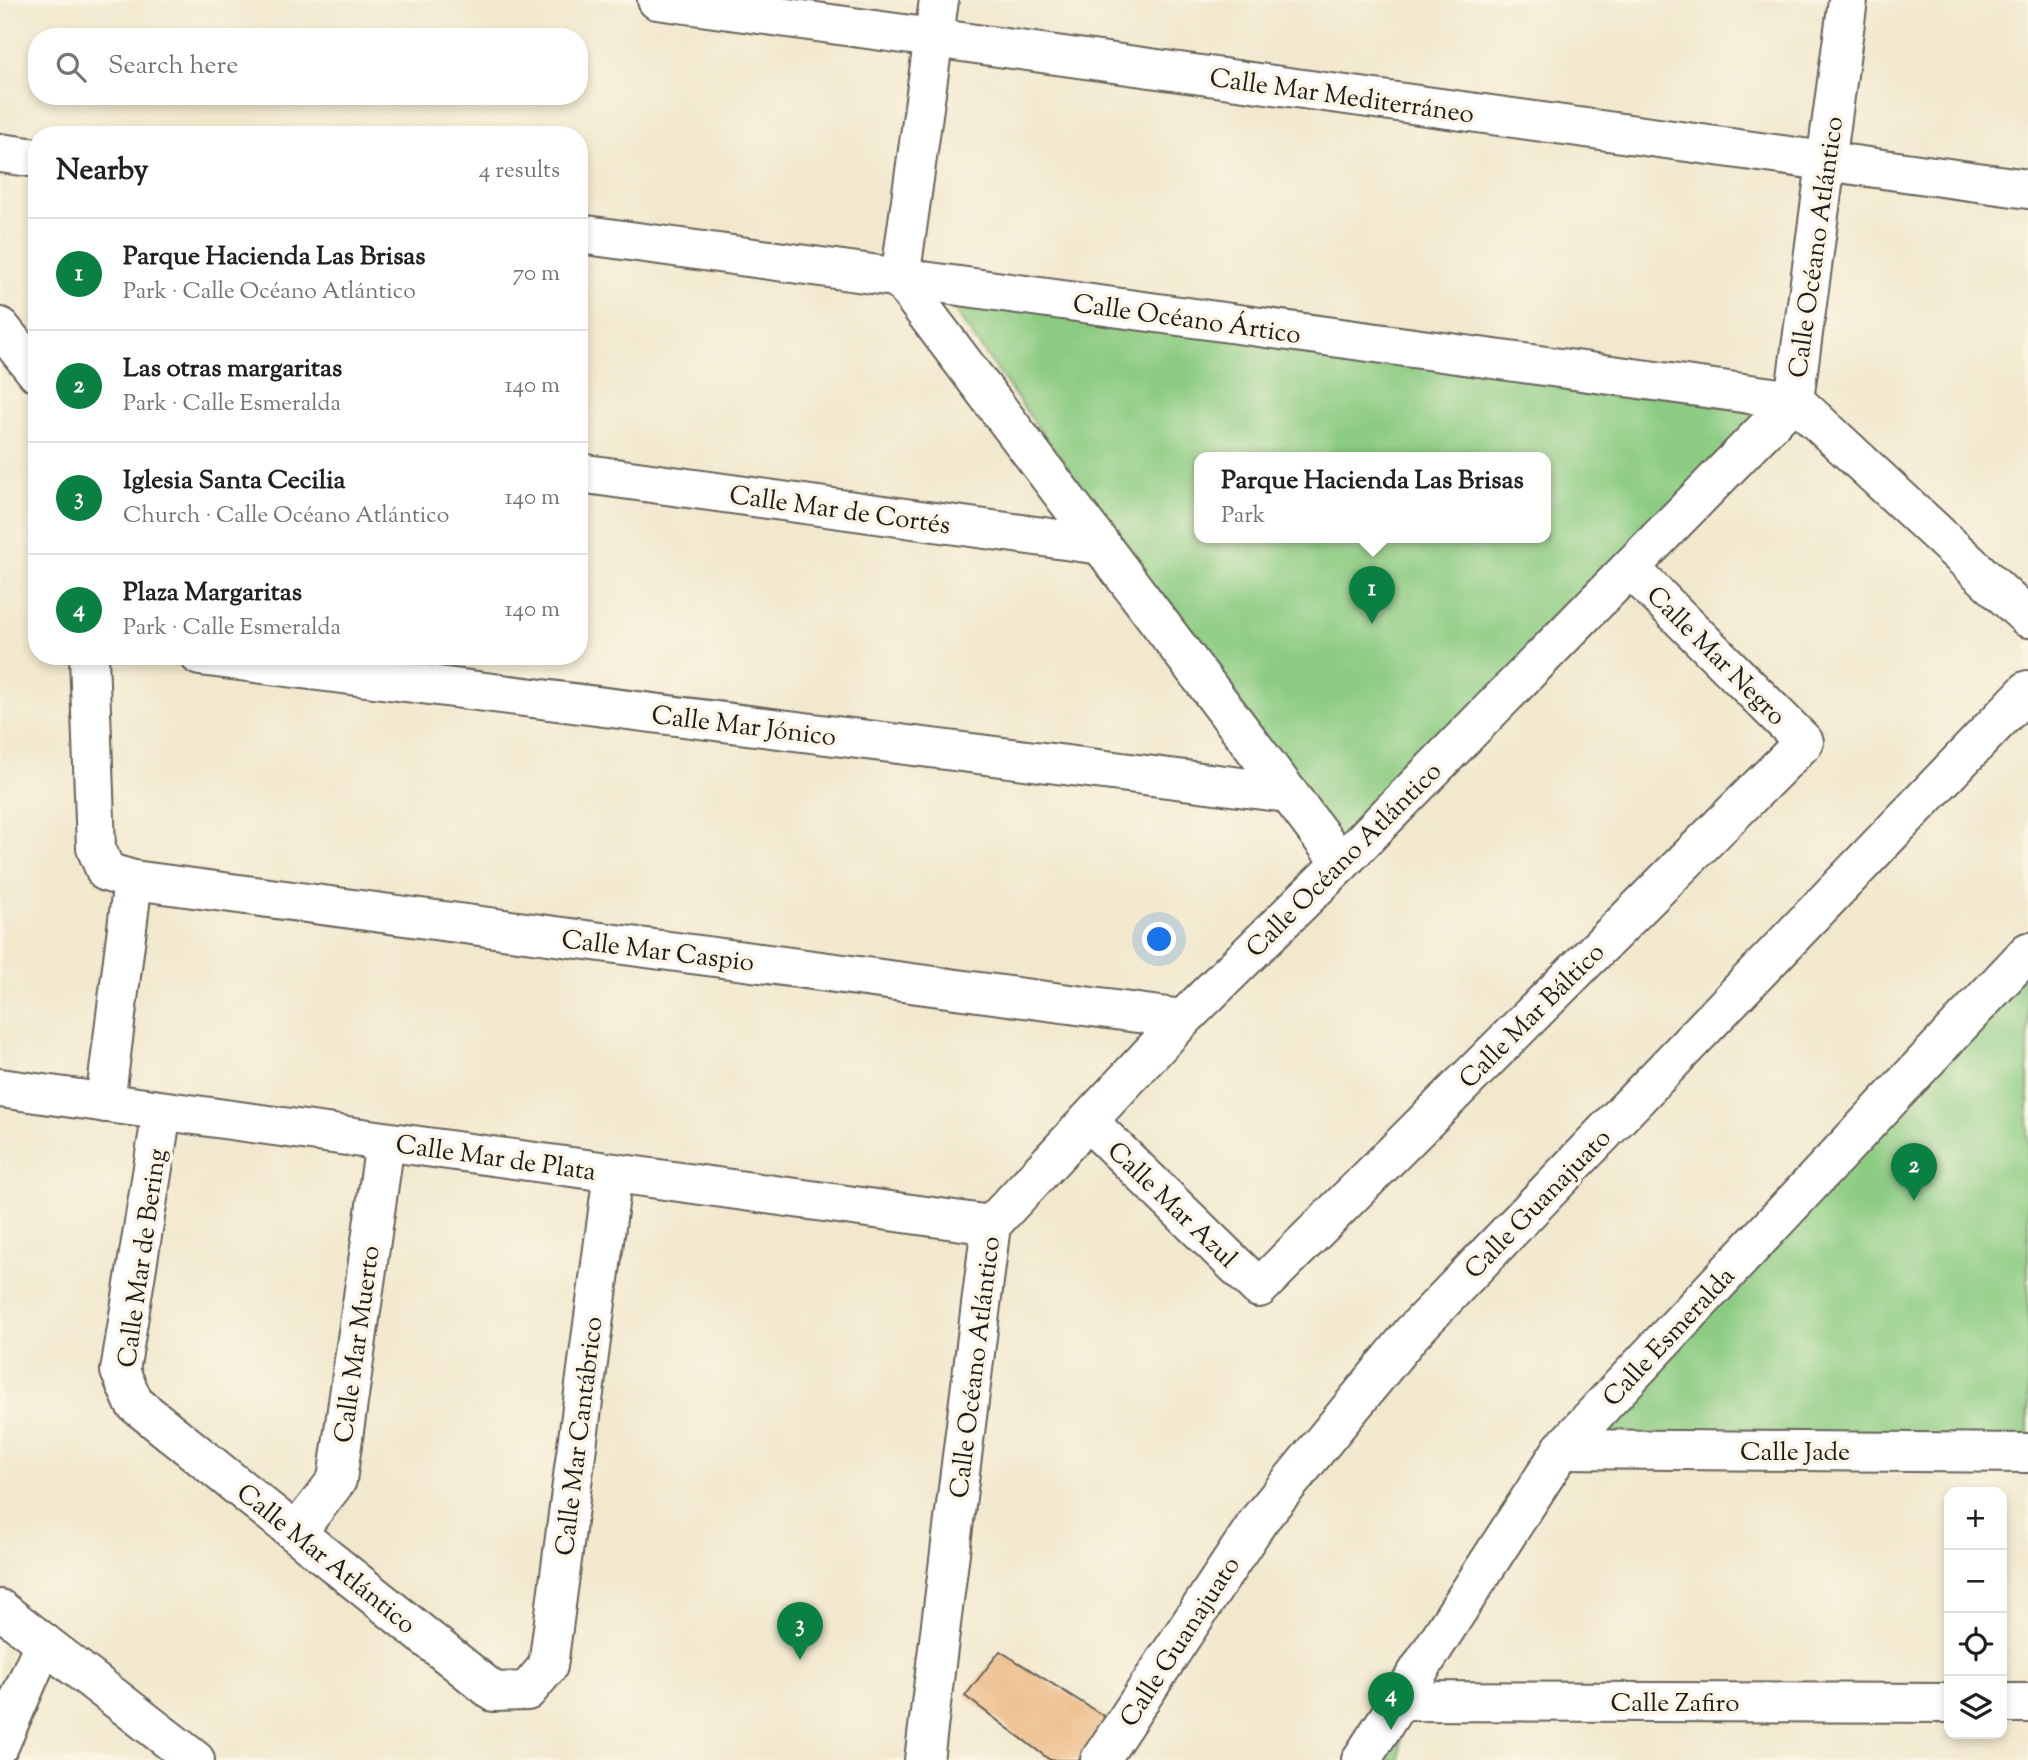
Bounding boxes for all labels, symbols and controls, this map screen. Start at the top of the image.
search box [28,28,588,105]
icon: search [52,48,90,86]
text: Search here [108,48,238,85]
street label: Calle Mar Mediterráneo [1207,61,1476,134]
street label: Calle Océano Atlántico [1781,114,1854,380]
text: Nearby [56,150,148,193]
text: 4 results [479,155,560,188]
text: Parque Hacienda Las Brisas [123,239,426,276]
text: 1 [75,258,83,291]
text: 70 m [513,258,560,291]
text: Park · Calle Océano Atlántico [123,276,416,309]
street label: Calle Océano Ártico [1070,286,1303,355]
text: Las otras margaritas [123,351,342,388]
text: 2 [74,370,84,403]
text: 140 m [505,370,560,403]
text: Park · Calle Esmeralda [123,388,341,421]
popup [1194,452,1551,543]
text: Iglesia Santa Cecilia [123,463,346,500]
text: Parque Hacienda Las Brisas [1221,463,1524,500]
street label: Calle Mar de Cortés [727,478,953,545]
text: 3 [74,482,84,515]
text: 140 m [505,482,560,515]
text: Church · Calle Océano Atlántico [123,500,449,533]
text: Park [1221,500,1265,533]
pin: 1 [1349,566,1395,624]
text: Plaza Margaritas [123,575,302,612]
street label: Calle Mar Negro [1637,578,1794,735]
text: 4 [73,594,85,627]
text: 140 m [505,594,560,627]
text: Park · Calle Esmeralda [123,612,341,645]
street label: Calle Mar Jónico [649,698,838,757]
street label: Calle Océano Atlántico [1238,754,1451,967]
street label: Calle Mar Caspio [559,922,756,983]
your location [1142,922,1176,956]
street label: Calle Mar Báltico [1452,936,1614,1098]
street label: Calle Guanajuato [1457,1121,1620,1288]
street label: Calle Mar de Plata [393,1127,598,1192]
street label: Calle Mar Azul [1098,1134,1245,1278]
pin: 2 [1891,1143,1937,1201]
street label: Calle Mar de Bering [110,1146,177,1370]
street label: Calle Océano Atlántico [942,1234,1011,1500]
street label: Calle Mar Muerto [326,1243,391,1445]
street label: Calle Esmeralda [1595,1260,1744,1416]
street label: Calle Mar Cantábrico [547,1315,614,1558]
street label: Calle Jade [1740,1435,1850,1472]
street label: Calle Mar Atlántico [228,1476,423,1644]
map controls [1944,1487,2007,1739]
button: + [1944,1487,2007,1550]
street label: Calle Guanajuato [1112,1550,1250,1735]
button: − [1944,1550,2007,1613]
pin: 3 [777,1602,823,1660]
button: locate [1944,1613,2007,1676]
pin: 4 [1368,1672,1414,1730]
button: layers [1944,1676,2007,1739]
street label: Calle Zafiro [1610,1686,1740,1723]

